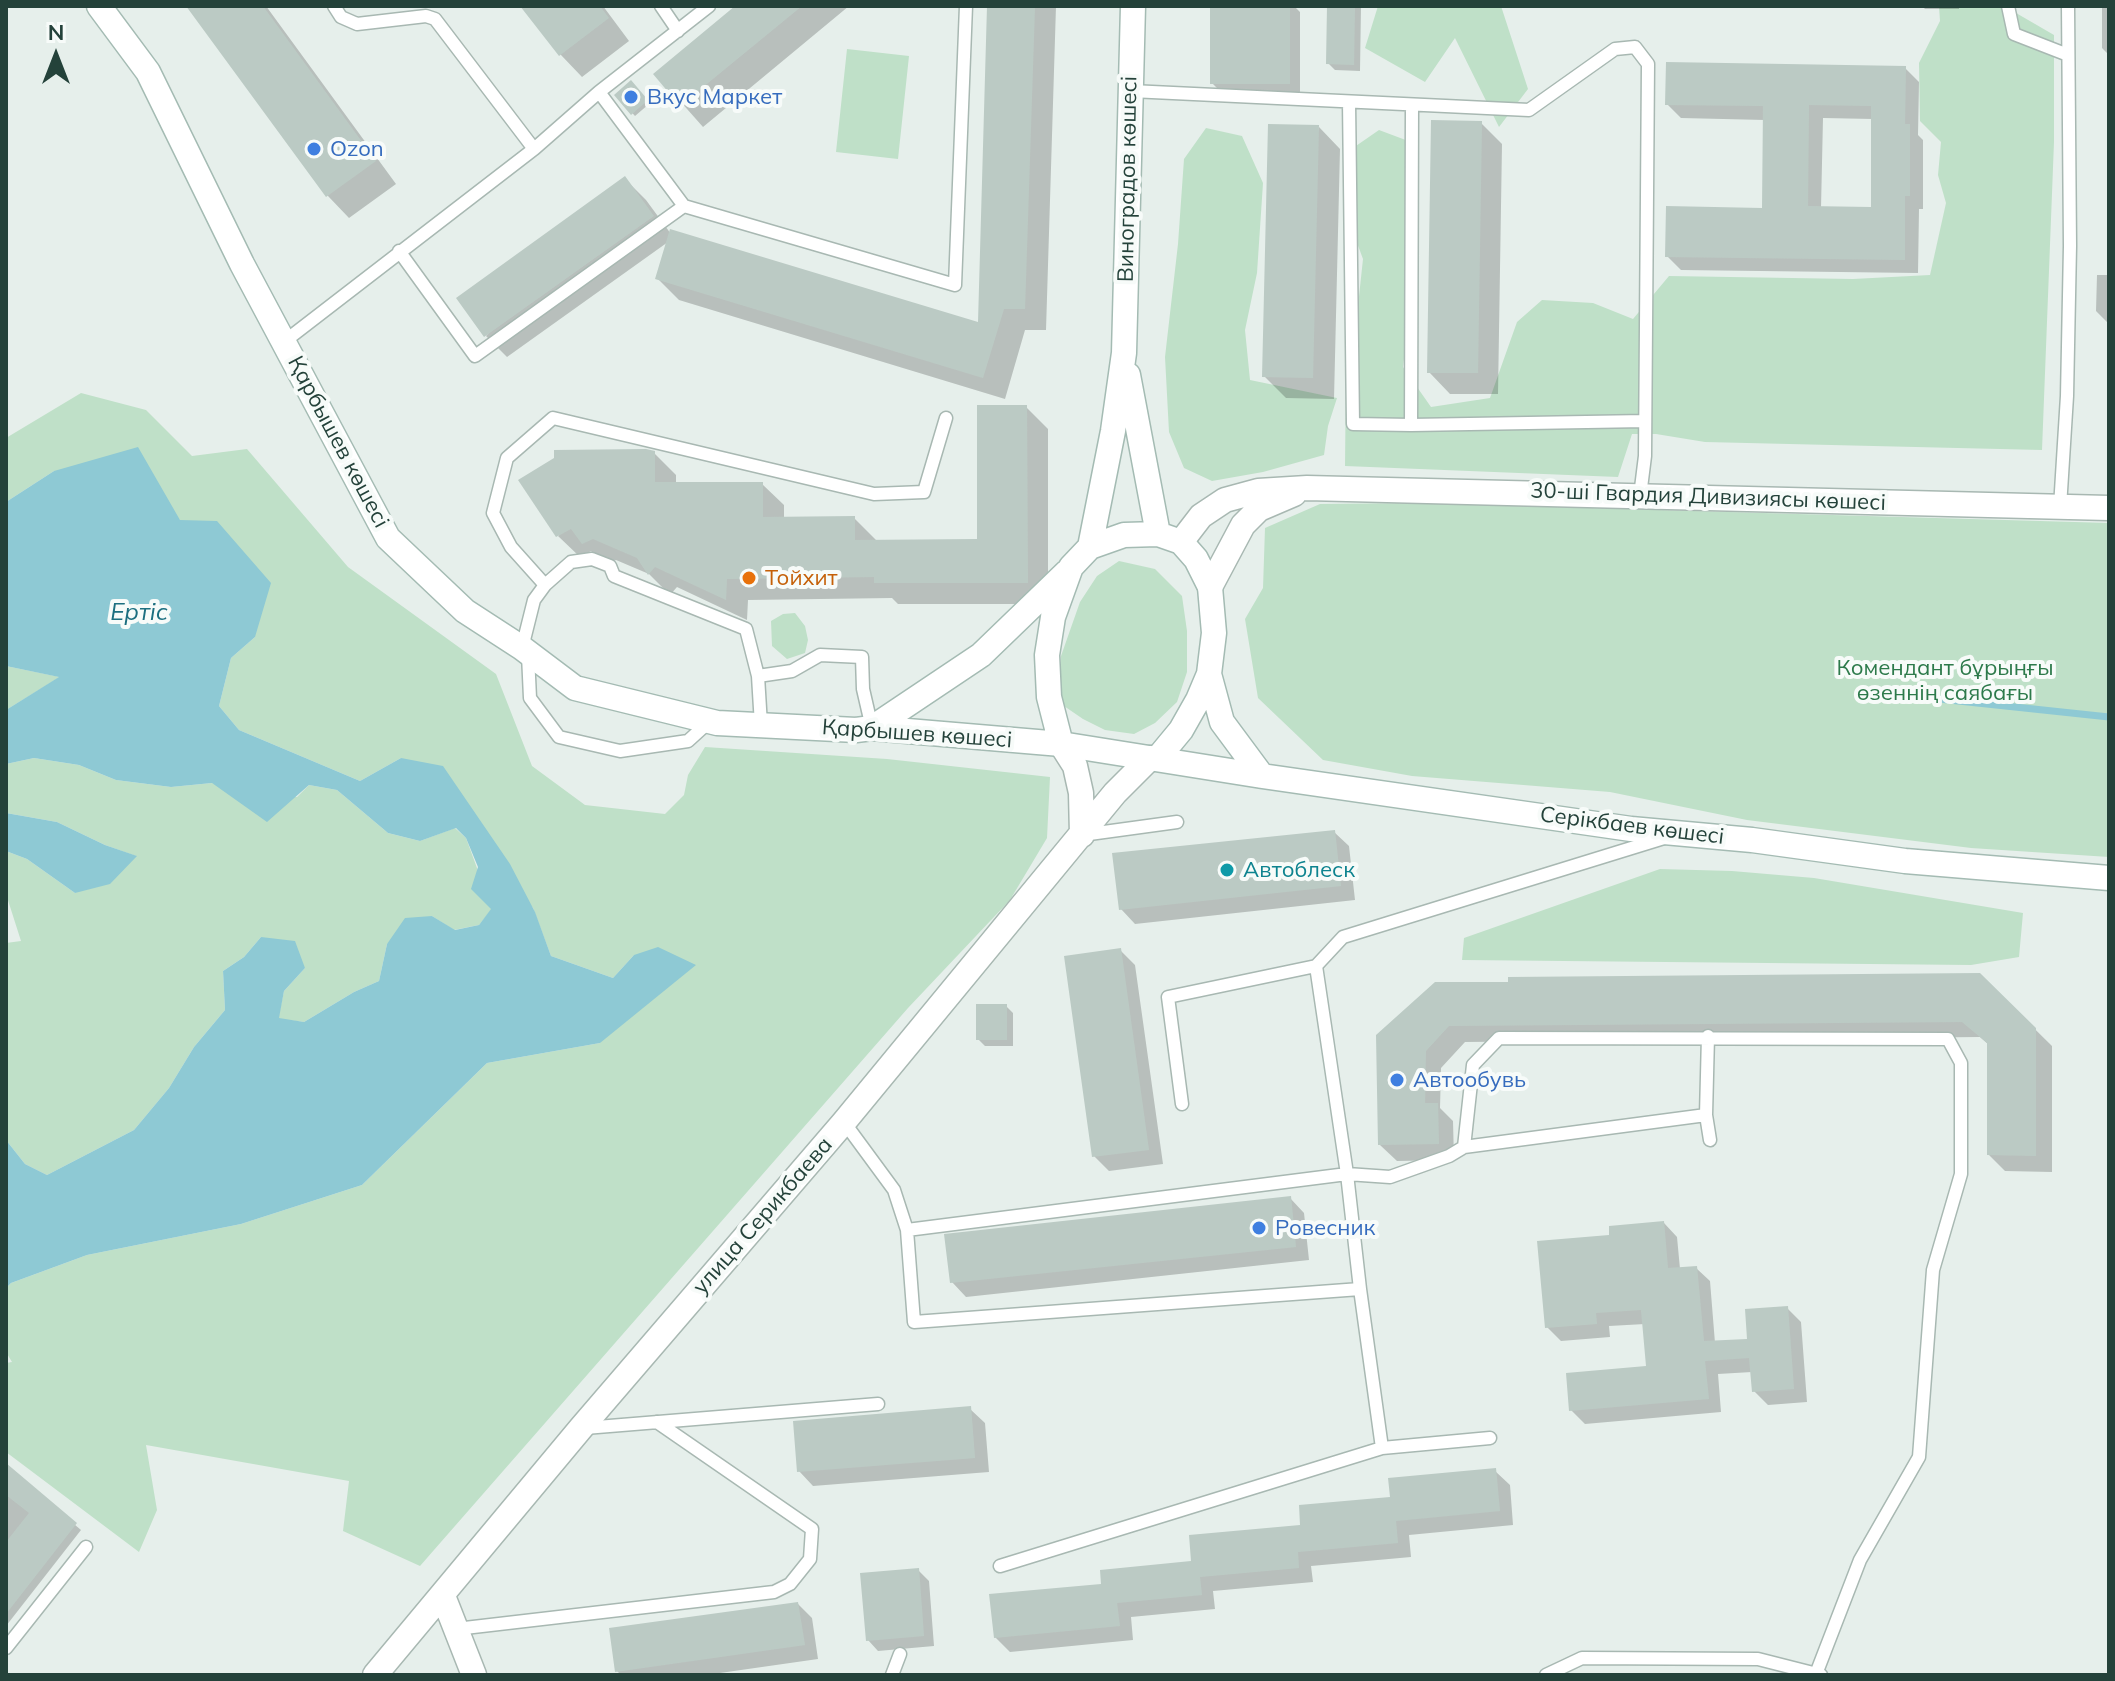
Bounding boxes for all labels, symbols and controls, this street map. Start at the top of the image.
north arrow [16,16,96,96]
text: N [48,18,64,46]
street label: Виноградов көшесі [1113,76,1143,282]
place label: Вкус Маркет [647,84,782,110]
marker: Вкус Маркет [622,88,640,106]
place label: Ozon [330,136,384,162]
marker: Ozon [305,140,323,158]
street label: Қарбышев көшесі [282,352,394,532]
street label: 30-ші Гвардия Дивизиясы көшесі [1530,478,1886,516]
place label: Тойхит [765,565,838,591]
marker: Тойхит [740,569,758,587]
water label: Ертіс [110,599,168,627]
park label: Комендант бұрыңғы өзеннің саябағы [1836,655,2054,706]
street label: Қарбышев көшесі [821,714,1013,754]
street label: Серікбаев көшесі [1538,802,1726,850]
place label: Автоблеск [1243,857,1355,883]
marker: Автоблеск [1218,861,1236,879]
place label: Автообувь [1413,1067,1526,1093]
marker: Автообувь [1388,1071,1406,1089]
street label: улица Серикбаева [688,1132,838,1300]
place label: Ровесник [1275,1215,1375,1241]
marker: Ровесник [1250,1219,1268,1237]

